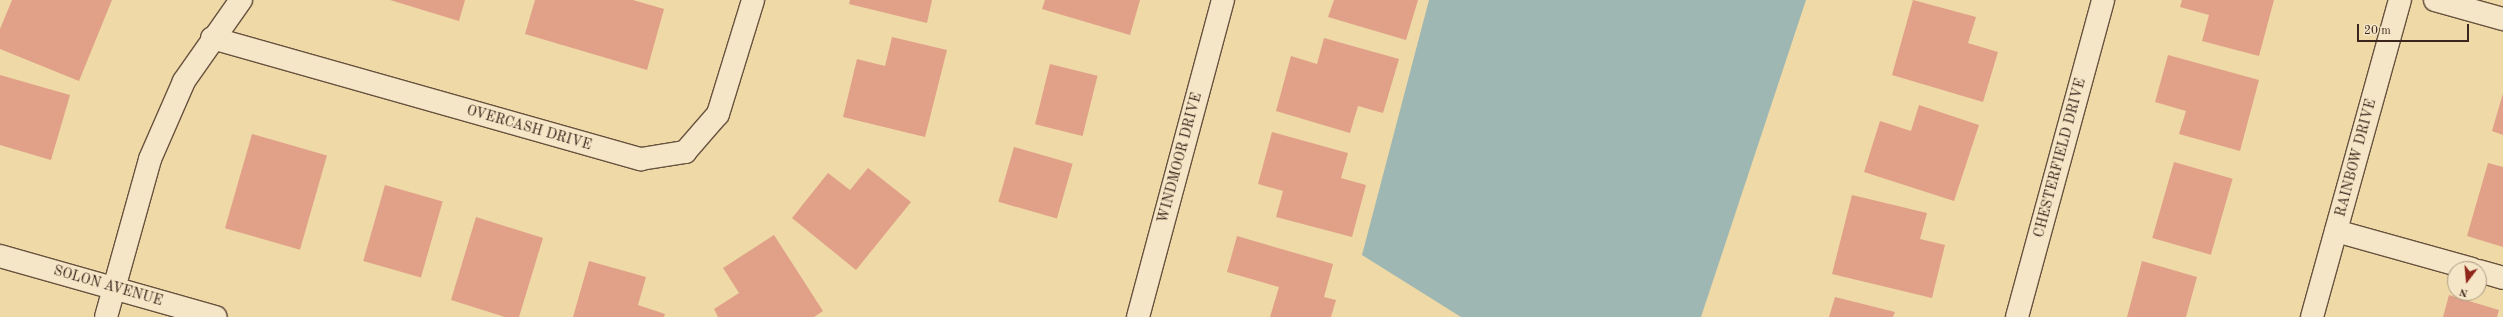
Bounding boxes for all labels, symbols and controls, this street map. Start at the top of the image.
scale bar [2359,16,2471,42]
text: 20 m [2364,25,2391,37]
street label: CHESTERFIELD DRIVE [2031,77,2089,239]
street label: WINDMOOR DRIVE [1154,91,1206,225]
street label: RAINBOW DRIVE [2332,97,2380,219]
street label: OVERCASH DRIVE [465,102,593,154]
north arrow [2447,261,2487,301]
street label: SOLON AVENUE [52,262,164,310]
text: N [2458,286,2469,299]

